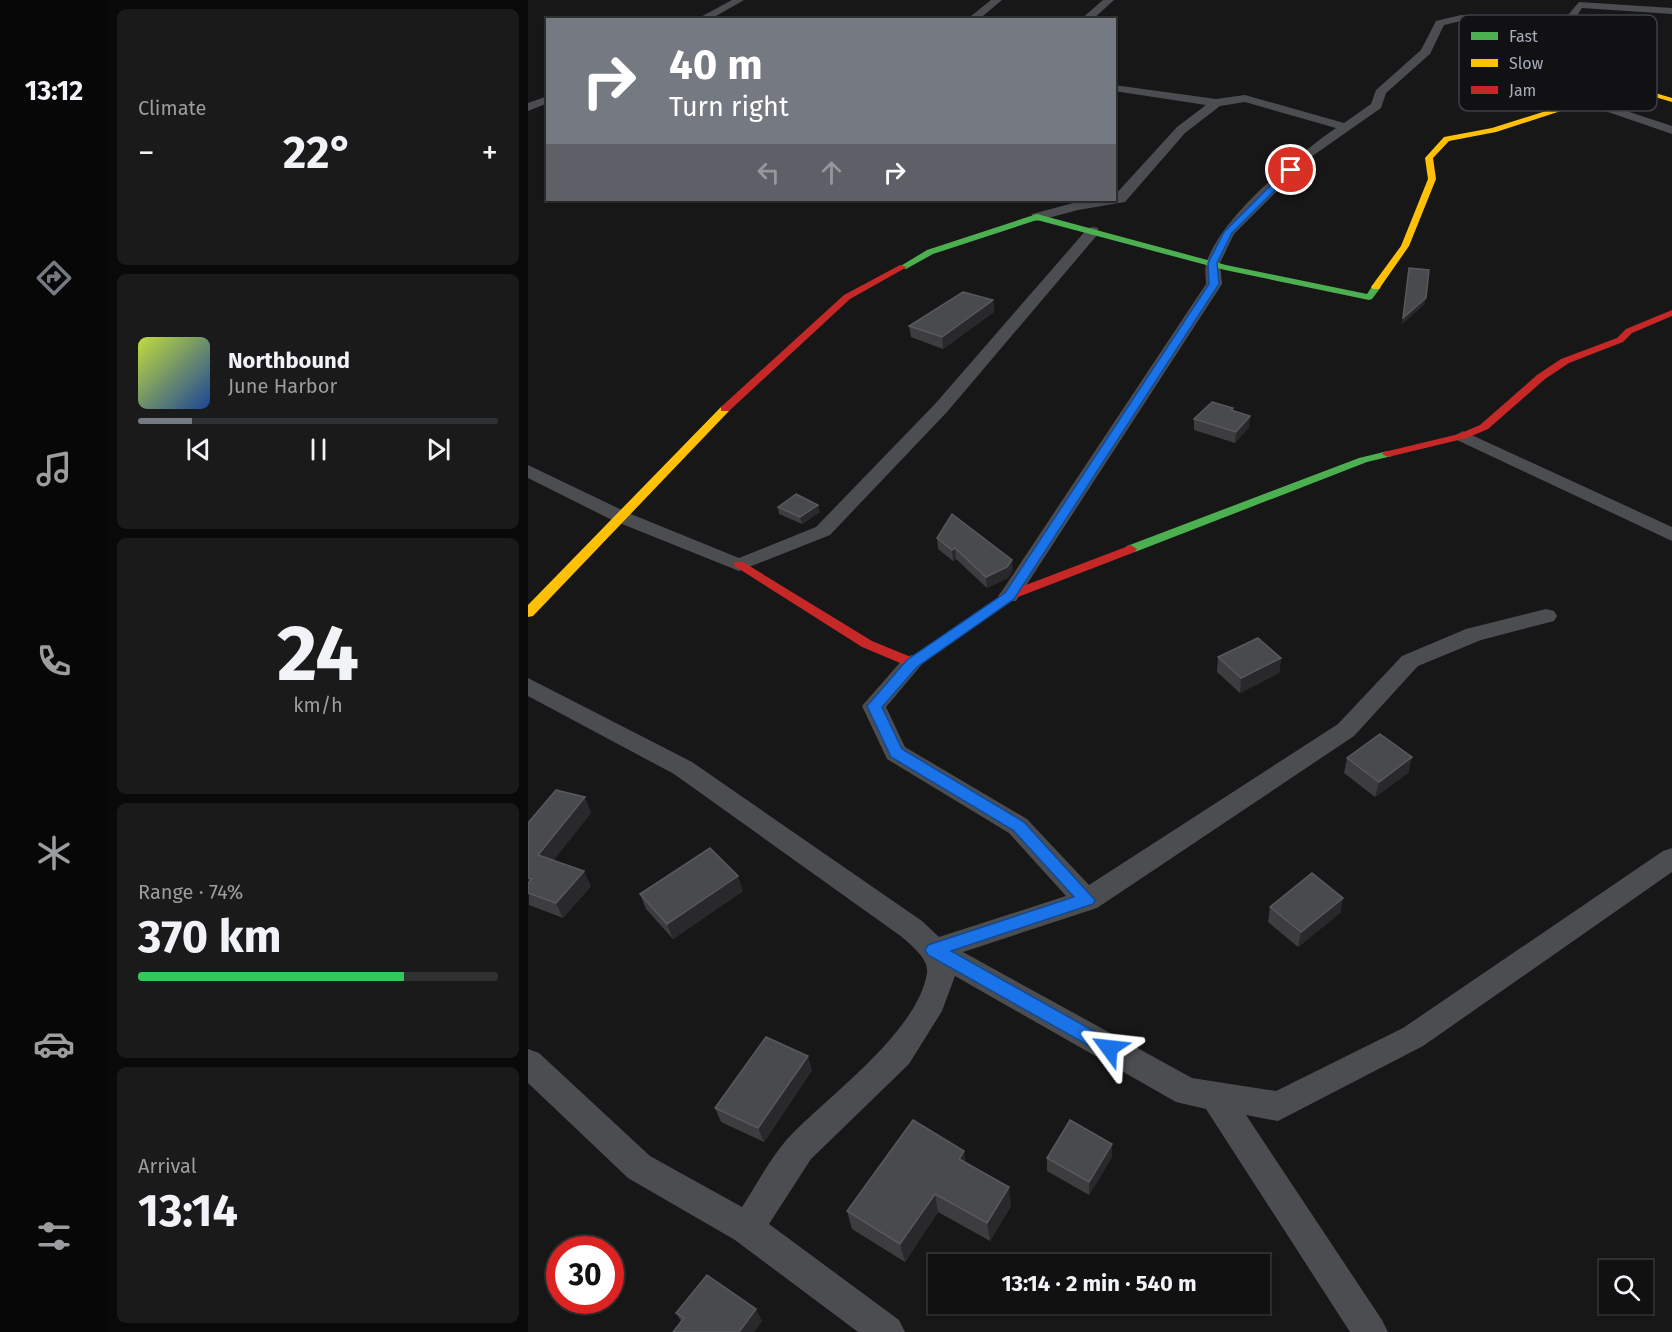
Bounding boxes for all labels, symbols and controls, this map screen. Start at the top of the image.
legend [1459,15,1657,111]
text: Fast [1509,27,1538,46]
text: 40 m [669,40,763,90]
icon: right [570,42,648,120]
text: Slow [1509,54,1544,73]
text: 13:12 [25,75,83,107]
text: Jam [1509,81,1536,100]
text: Turn right [669,91,789,123]
text: Climate [138,96,206,120]
text: 22° [283,126,353,180]
text: − [138,133,155,173]
text: + [482,133,498,173]
pin [1265,144,1316,195]
icon: arrive [1274,153,1307,186]
icon: left [752,156,785,189]
icon: ahead [815,156,848,189]
icon: right [878,156,911,189]
icon: directions [33,257,75,299]
text: Northbound [228,347,350,374]
text: June Harbor [228,374,337,398]
icon: previous [182,433,215,466]
icon: pause [302,433,335,466]
icon: next [422,433,455,466]
icon: music [33,448,75,490]
text: 24 [277,607,359,701]
icon: phone [33,640,75,682]
text: km/h [293,693,343,717]
icon: climate [33,832,75,874]
text: Range · 74% [138,880,243,904]
text: 370 km [138,910,282,964]
position arrow [1077,1016,1141,1080]
icon: car [33,1023,75,1065]
text: Arrival [138,1154,197,1178]
text: 13:14 [138,1184,238,1238]
icon: filters [33,1215,75,1257]
speed limit sign: 30 [546,1236,624,1314]
map controls [1599,1260,1653,1314]
button: search [1599,1260,1653,1314]
text: 13:14 · 2 min · 540 m [1001,1270,1197,1297]

